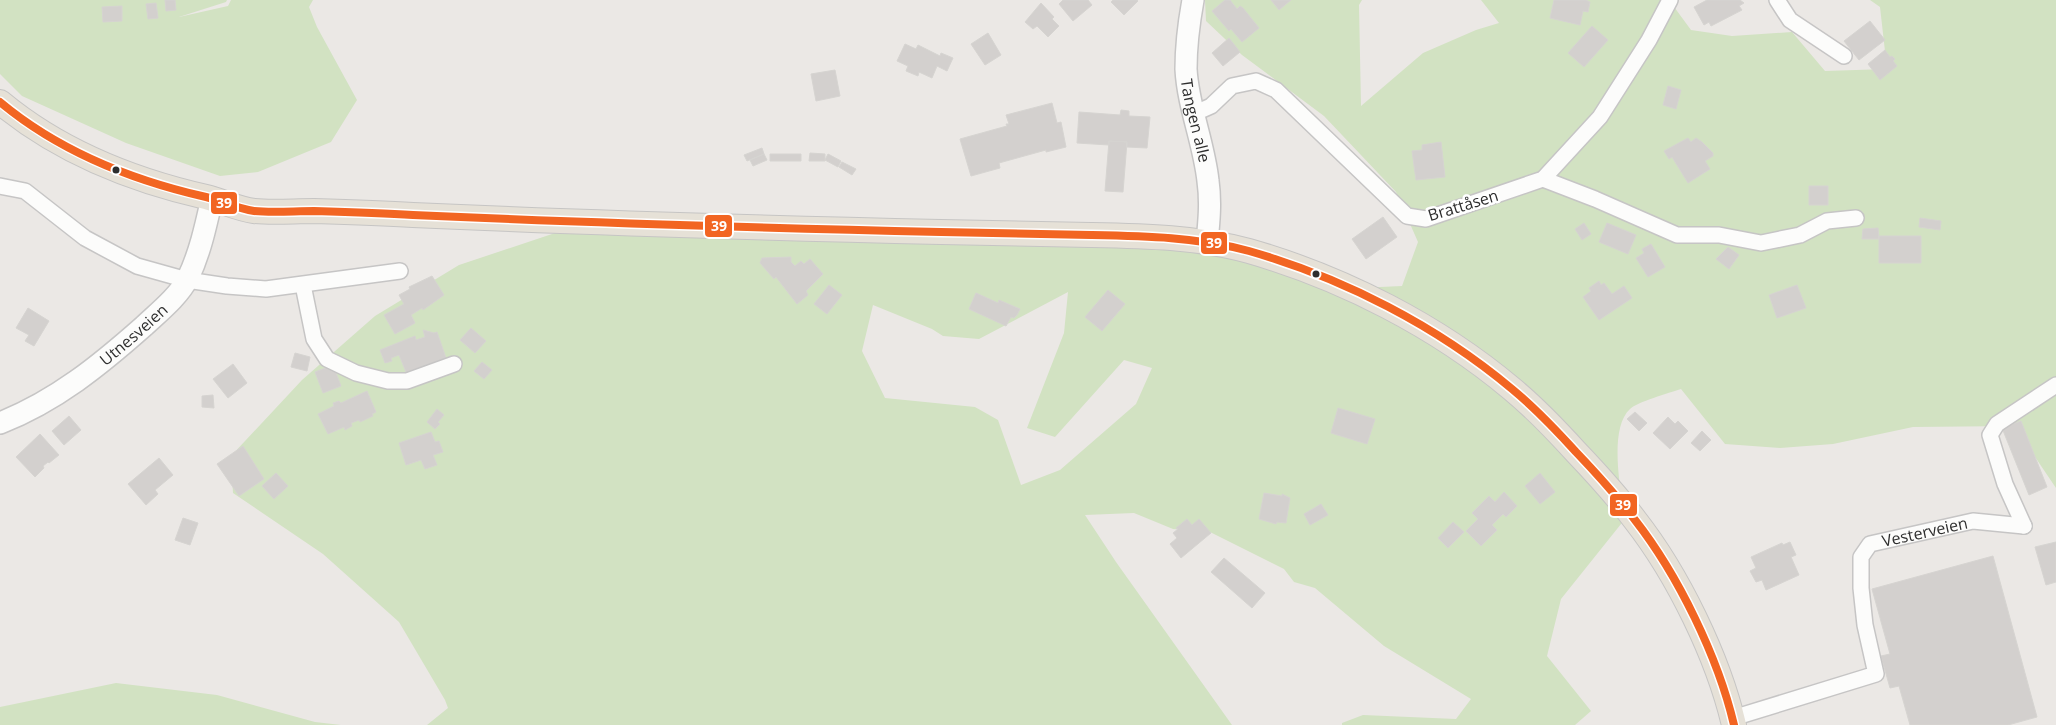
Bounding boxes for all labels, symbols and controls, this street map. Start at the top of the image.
street label: Tangen alle [1176,77,1216,164]
unlabelled marker [111,165,121,175]
street label: Brattåsen [1425,184,1501,226]
line badge: 39 [210,191,238,215]
text: 39 [216,193,232,212]
line badge: 39 [704,214,733,238]
text: 39 [711,216,727,235]
line badge: 39 [1200,231,1228,255]
text: 39 [1206,233,1222,252]
unlabelled marker [1311,269,1321,279]
street label: Utnesveien [95,299,172,370]
line badge: 39 [1609,493,1638,517]
text: 39 [1615,495,1631,514]
street label: Vesterveien [1880,512,1970,552]

